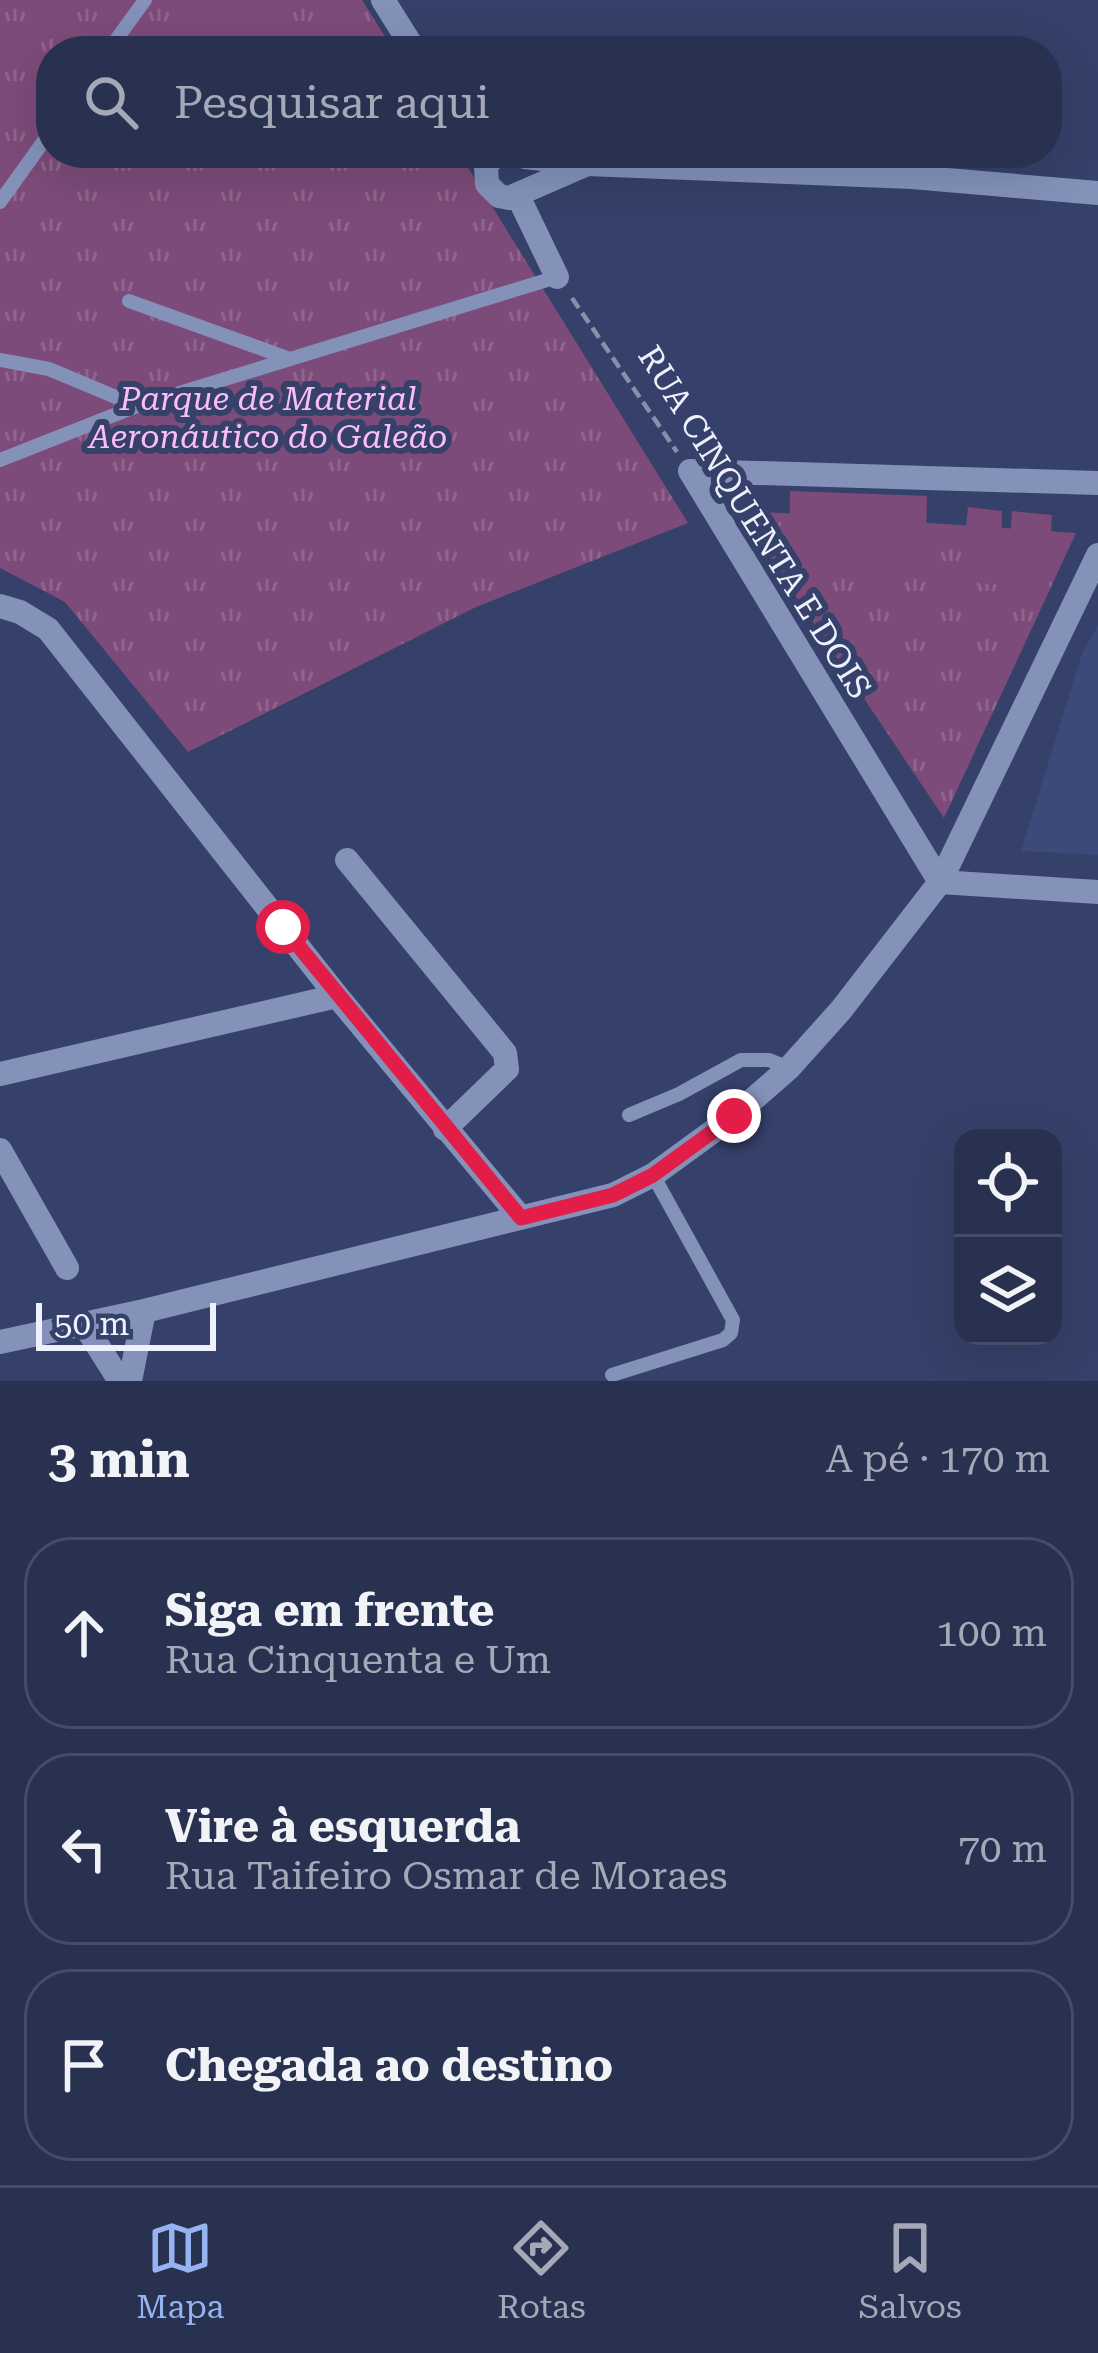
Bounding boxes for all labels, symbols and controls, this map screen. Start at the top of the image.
search box [36,36,1062,168]
icon: search [78,69,144,135]
text: Pesquisar aqui [174,76,490,129]
street label: RUA CINQUENTA E DOIS [630,339,880,705]
park label: Parque de Material Aeronáutico do Galeão [87,379,447,456]
route start [256,900,310,954]
route end [707,1089,761,1143]
map controls [954,1129,1062,1345]
button: locate [954,1129,1062,1237]
button: layers [954,1237,1062,1345]
scale bar [36,1297,216,1350]
text: 50 m [54,1304,129,1343]
text: 3 min [48,1430,190,1489]
text: A pé · 170 m [825,1436,1050,1482]
text: Siga em frente [165,1584,495,1637]
icon: ahead [51,1600,117,1666]
text: 100 m [936,1610,1047,1656]
text: Rua Cinquenta e Um [165,1637,551,1683]
text: Vire à esquerda [165,1800,521,1853]
icon: left [51,1816,117,1882]
text: 70 m [958,1826,1047,1872]
text: Rua Taifeiro Osmar de Moraes [165,1853,728,1899]
icon: arrive [51,2032,117,2098]
text: Chegada ao destino [165,2039,613,2092]
tab: Mapa [136,2215,225,2326]
tab: Rotas [497,2215,586,2326]
tab: Salvos [858,2215,962,2326]

